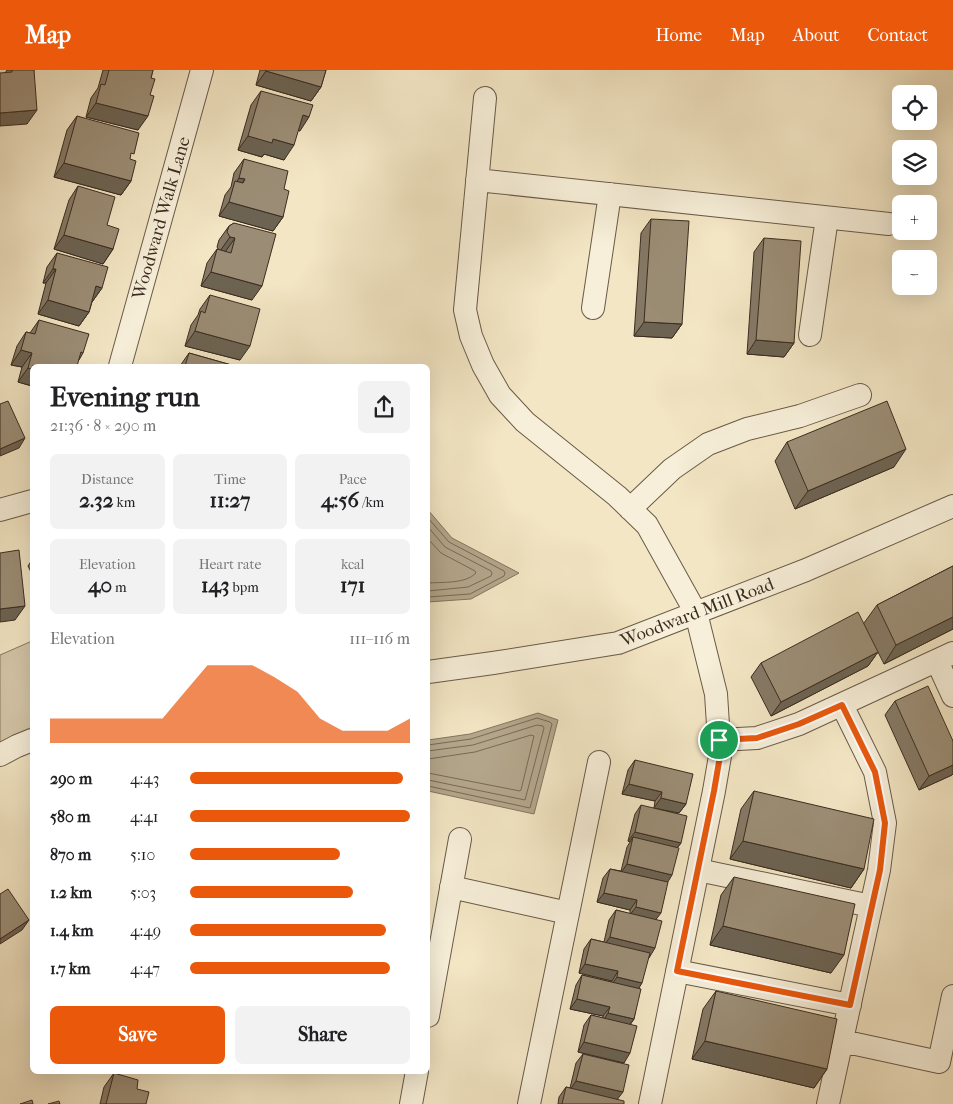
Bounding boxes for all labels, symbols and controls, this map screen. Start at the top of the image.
text: Map [25,21,71,49]
text: Home [655,25,702,46]
text: Map [730,25,765,46]
text: About [793,25,839,46]
text: Contact [867,25,928,46]
map controls [892,85,937,295]
button: locate [892,85,937,130]
street label: Woodward Walk Lane [128,134,195,303]
button: layers [892,140,937,185]
button: + [892,195,937,240]
button: − [892,250,937,295]
text: Evening run [50,380,200,413]
button: share [358,381,410,433]
text: 21:36 · 8 × 290 m [50,416,156,435]
text: Distance [81,471,134,488]
text: Time [214,471,246,488]
text: Pace [339,471,367,488]
text: 2.32 [79,488,114,512]
text: 11:27 [209,488,251,512]
text: 4:56 [321,488,359,512]
text: km [114,494,135,511]
text: /km [359,494,384,511]
text: Elevation [79,556,136,573]
text: Heart rate [199,556,261,573]
text: kcal [341,556,364,573]
text: 40 [88,573,112,597]
text: 143 [201,573,229,597]
text: 171 [340,573,365,597]
street label: Woodward Mill Road [617,573,777,652]
text: m [112,579,127,596]
text: bpm [229,579,259,596]
text: Elevation [50,629,115,648]
text: 111–116 m [349,629,410,648]
pin [698,719,740,761]
icon: arrive [705,726,733,754]
text: 290 m [50,769,92,788]
text: 4:43 [130,769,159,788]
text: 580 m [50,807,91,826]
text: 4:41 [130,807,158,826]
text: 870 m [50,845,91,864]
text: 5:10 [130,845,155,864]
text: 1.2 km [50,883,92,902]
text: 5:03 [130,883,156,902]
text: 1.4 km [50,921,94,940]
text: 4:49 [130,921,161,940]
text: 1.7 km [50,959,91,978]
text: 4:47 [130,959,160,978]
button: Save [50,1006,225,1064]
button: Share [235,1006,410,1064]

